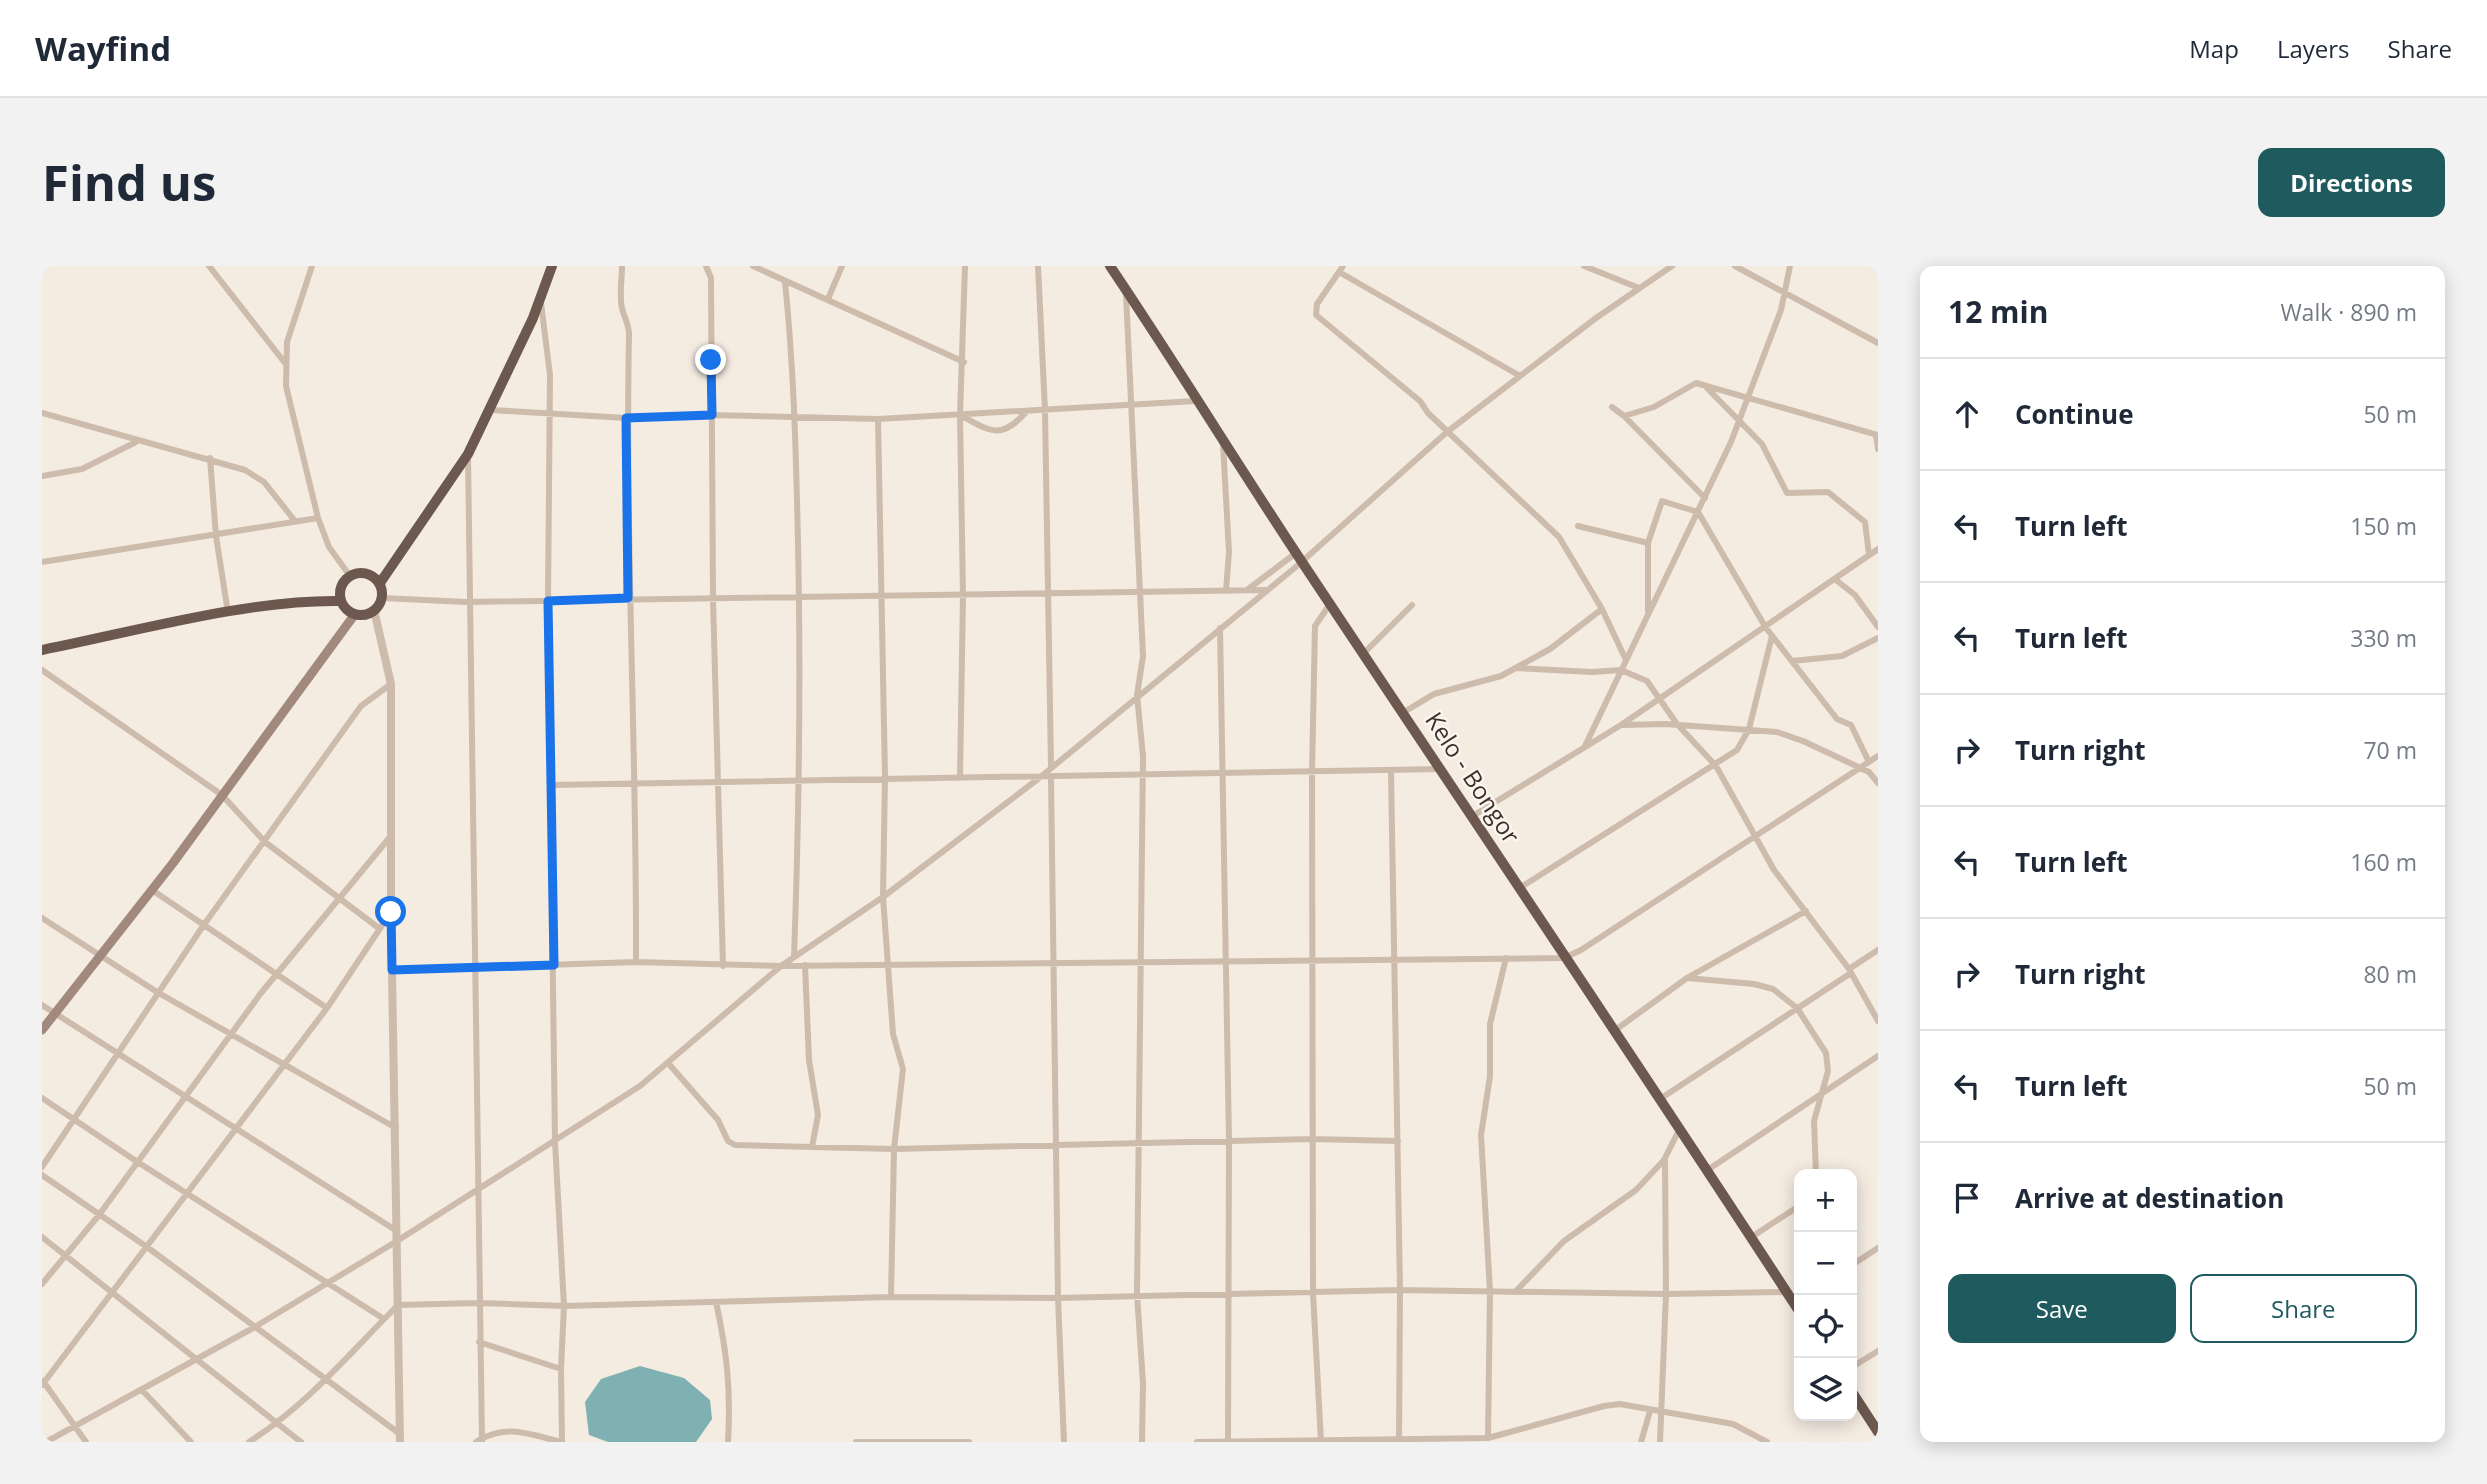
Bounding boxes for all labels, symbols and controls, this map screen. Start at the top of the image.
text: Wayfind [35,26,171,71]
text: Map [2189,32,2239,65]
text: Layers [2277,32,2350,65]
text: Share [2388,32,2452,65]
button: Directions [2258,148,2445,217]
text: Find us [42,149,216,215]
text: 12 min [1948,291,2048,332]
text: Walk · 890 m [2280,296,2417,328]
route end [695,344,726,375]
icon: ahead [1948,395,1986,433]
text: Continue [2015,396,2134,432]
text: 50 m [2363,398,2417,430]
icon: left [1948,507,1986,545]
text: Turn left [2015,508,2127,544]
text: 150 m [2350,510,2417,542]
icon: left [1948,619,1986,657]
text: Turn left [2015,620,2127,656]
text: 330 m [2350,622,2417,654]
street label: Kelo - Bongor [1418,705,1528,850]
icon: right [1948,731,1986,769]
text: Turn right [2015,732,2146,768]
text: 70 m [2363,734,2417,766]
icon: left [1948,843,1986,881]
text: Turn left [2015,844,2127,880]
text: 160 m [2350,846,2417,878]
route start [375,896,406,927]
icon: right [1948,955,1986,993]
text: Turn right [2015,956,2146,992]
text: 80 m [2363,958,2417,990]
icon: left [1948,1067,1986,1105]
text: Turn left [2015,1068,2127,1104]
text: 50 m [2363,1070,2417,1102]
map controls [1794,1169,1857,1421]
button: + [1794,1169,1857,1232]
icon: arrive [1948,1179,1986,1217]
text: Arrive at destination [2015,1180,2284,1216]
button: − [1794,1232,1857,1295]
button: Save [1948,1274,2176,1343]
button: Share [2190,1274,2417,1343]
button: locate [1794,1295,1857,1358]
button: layers [1794,1358,1857,1421]

